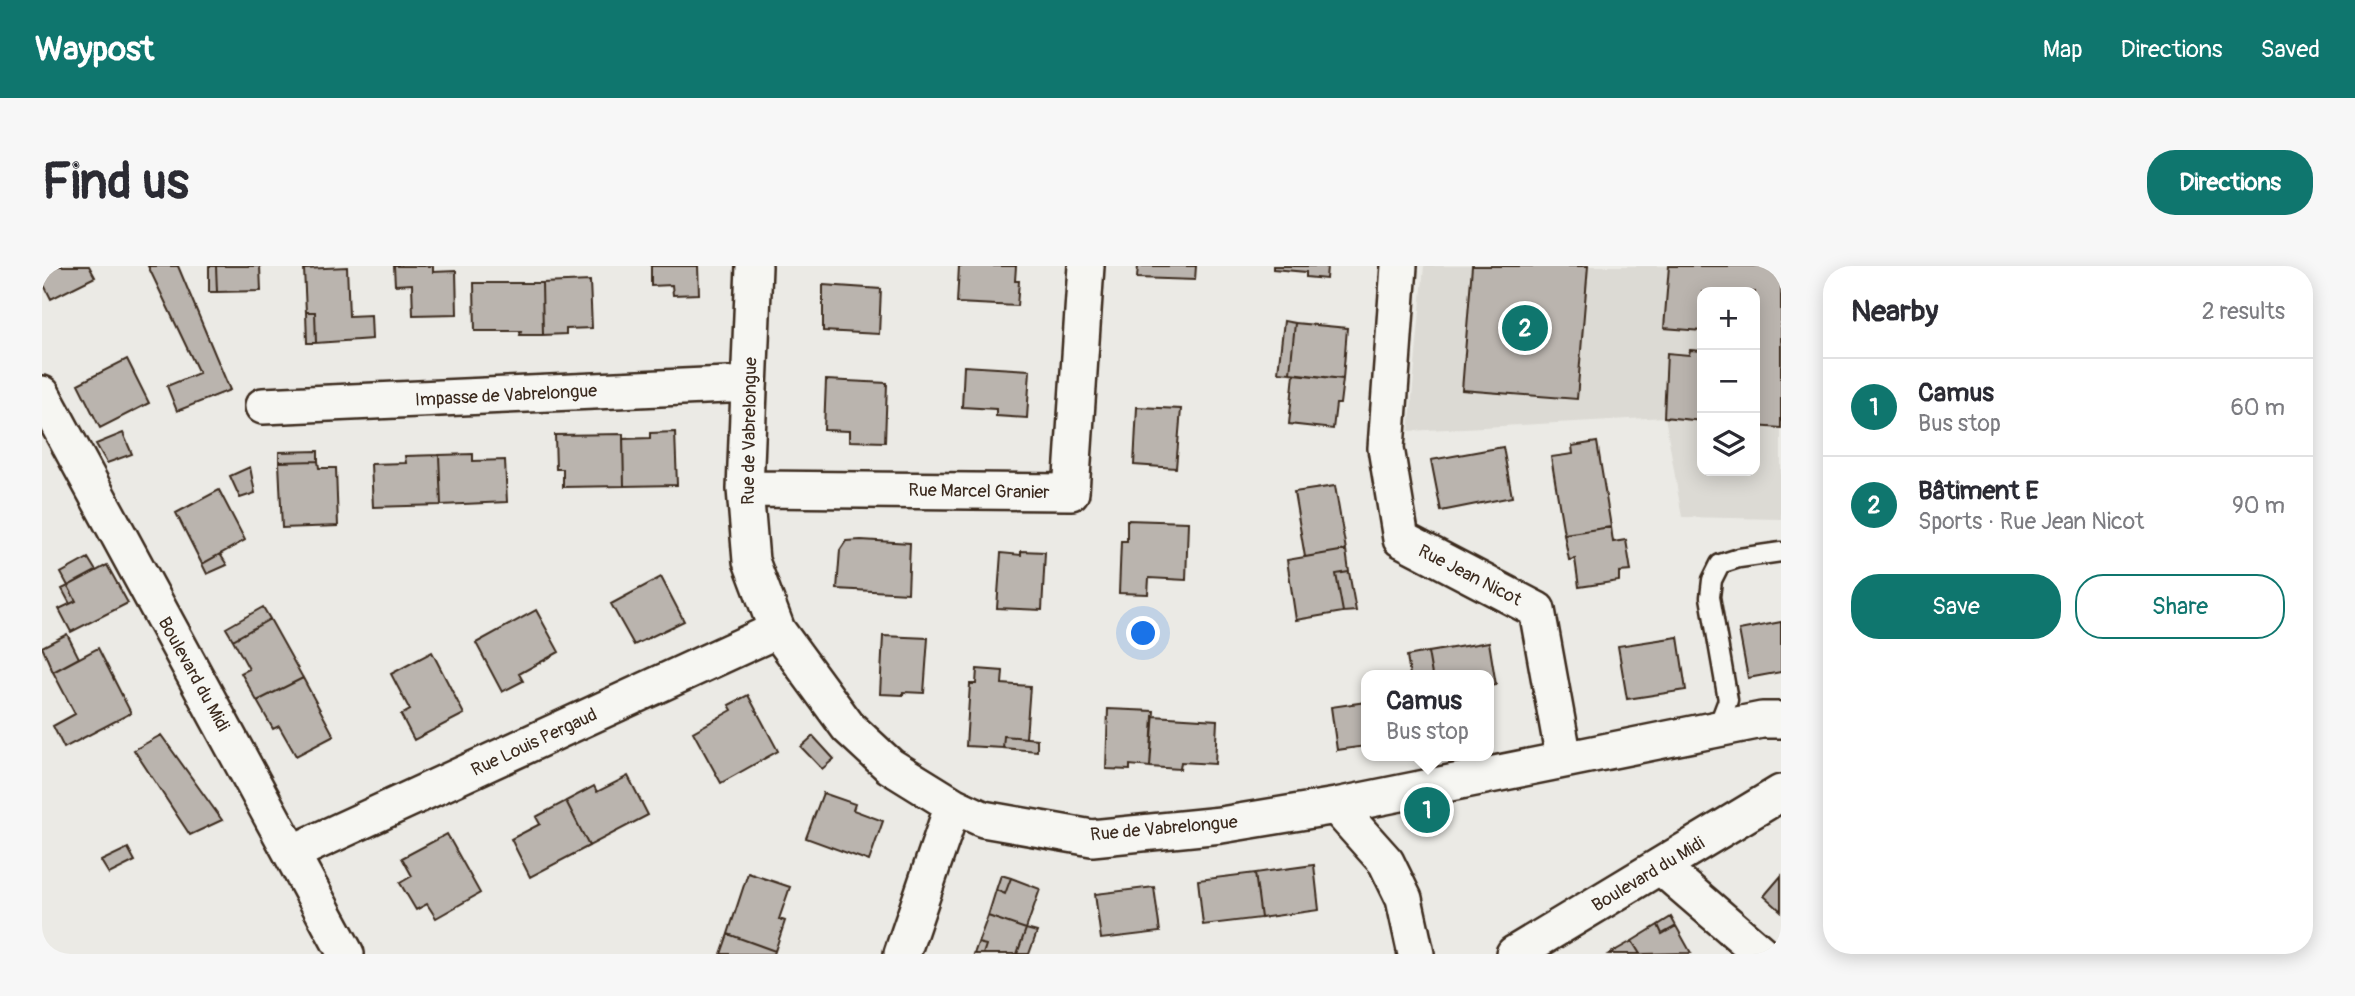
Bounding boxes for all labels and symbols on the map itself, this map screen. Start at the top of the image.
pin: 2 [1502,302,1548,354]
street label: Rue de Vabrelongue [737,357,762,505]
street label: Impasse de Vabrelongue [414,379,598,412]
street label: Rue Marcel Granier [908,479,1050,504]
street label: Rue Jean Nicot [1414,540,1526,612]
street label: Boulevard du Midi [153,613,234,735]
your location [1126,616,1160,650]
street label: Rue Louis Pergaud [468,703,601,782]
pin: 1 [1404,784,1450,836]
street label: Rue de Vabrelongue [1089,811,1239,846]
street label: Boulevard du Midi [1588,832,1709,917]

